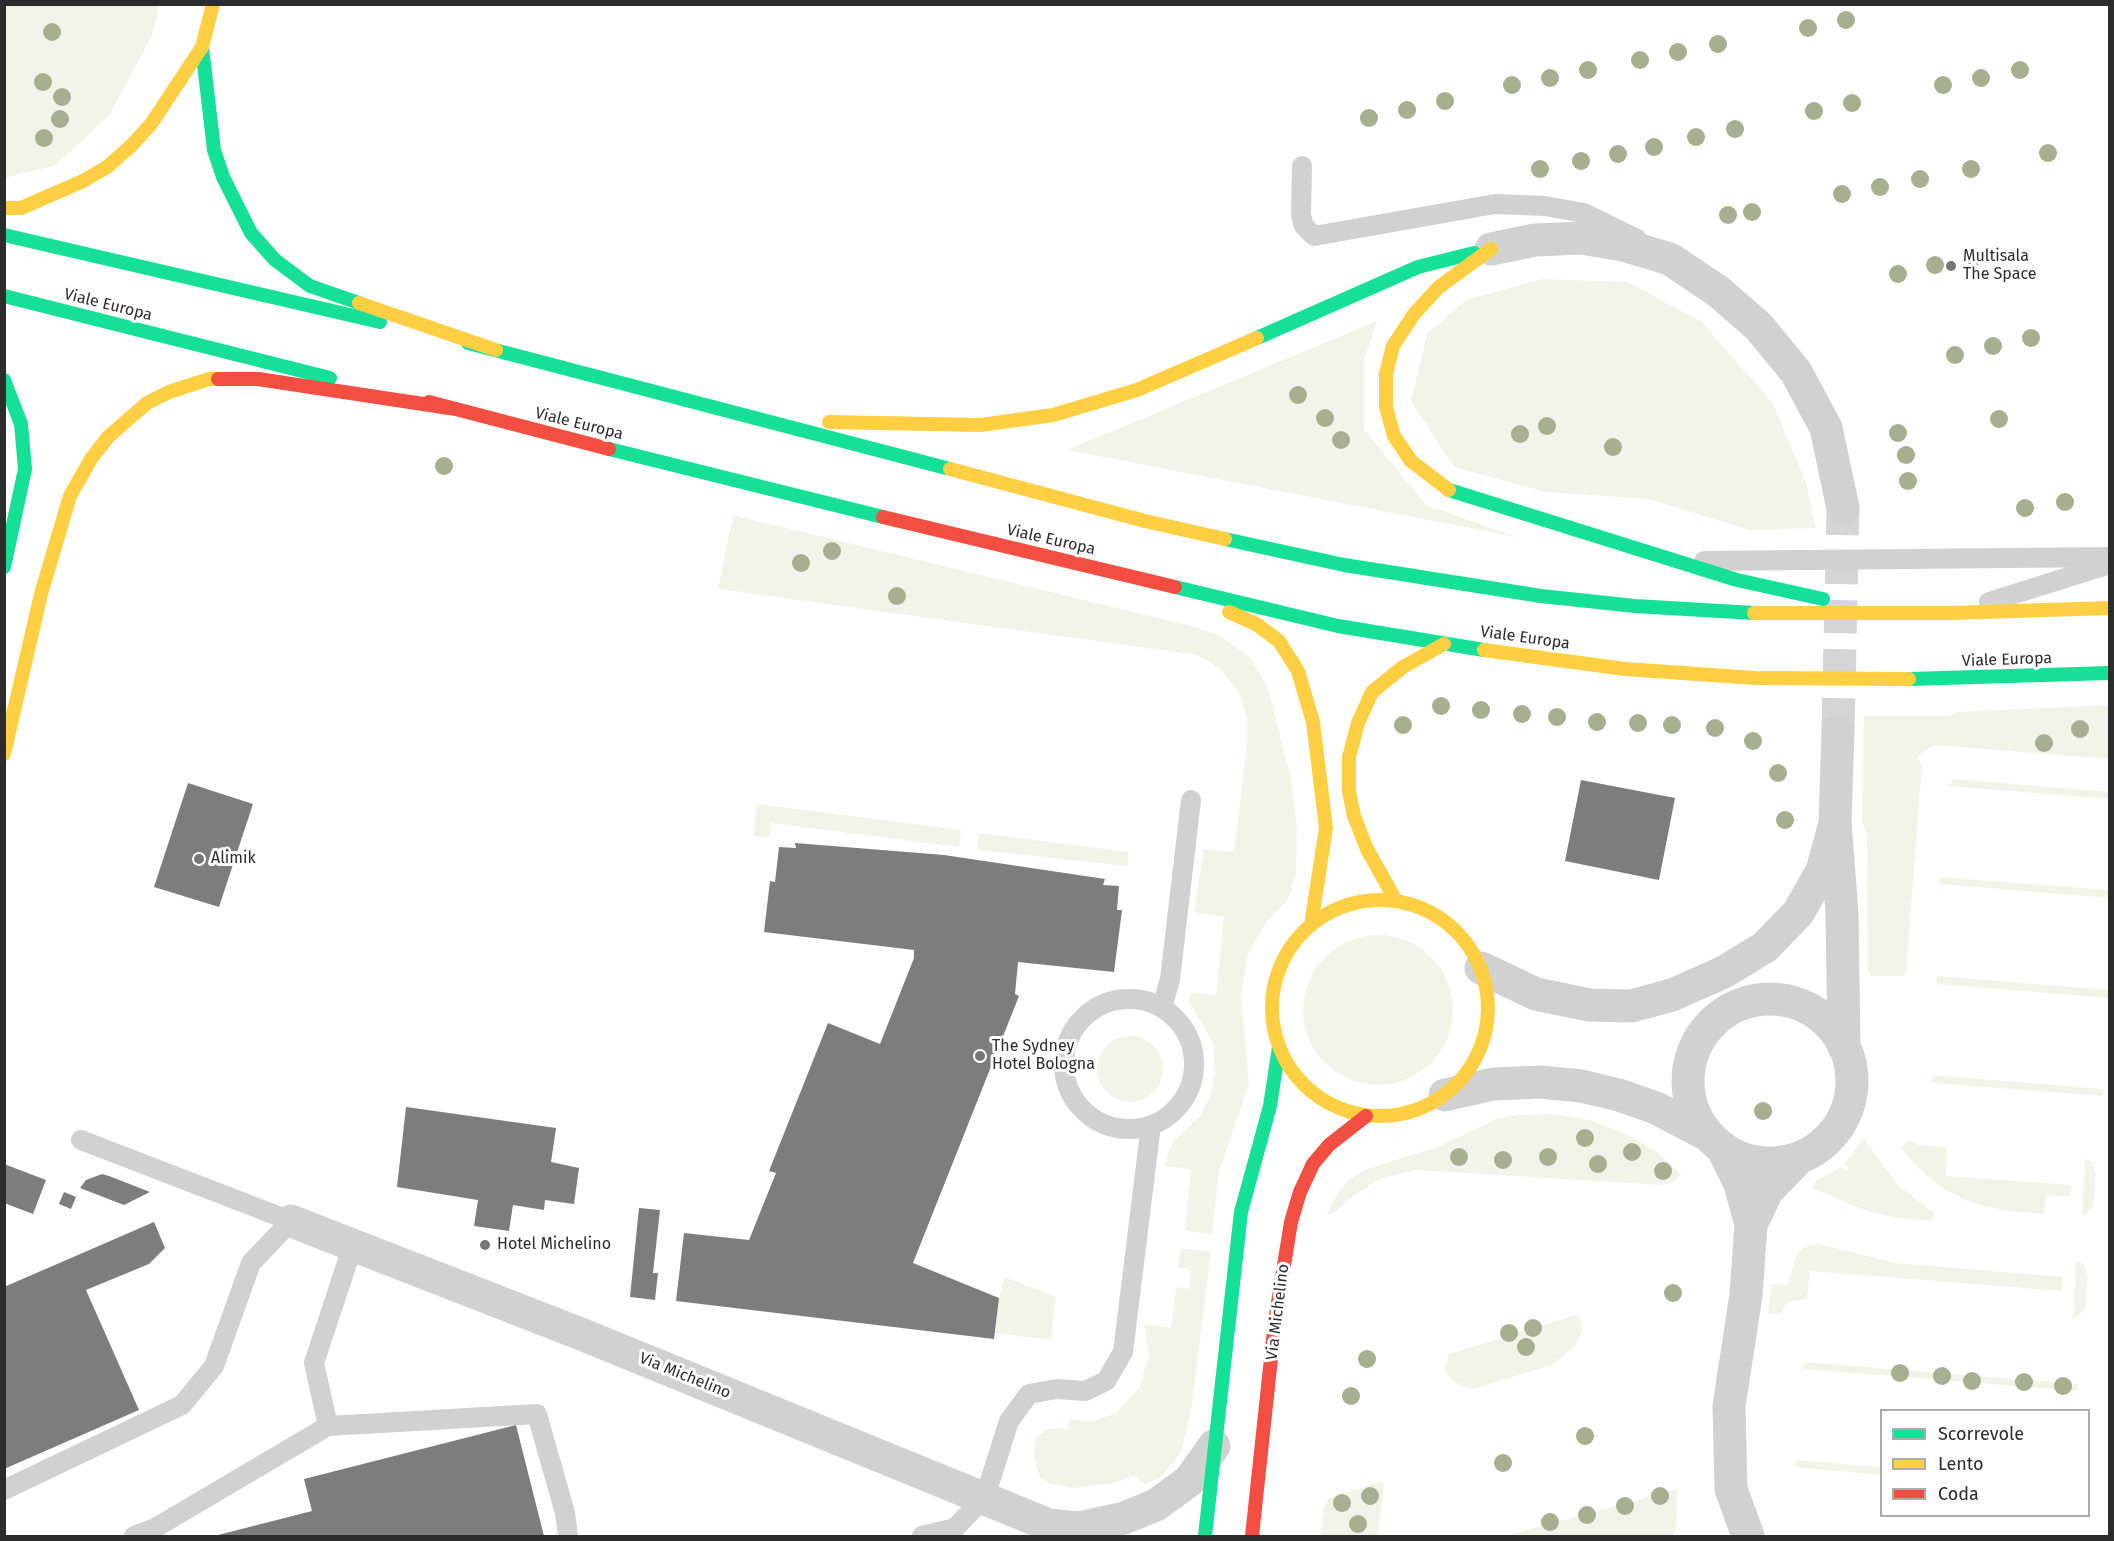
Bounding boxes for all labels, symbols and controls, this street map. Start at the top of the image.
place label: Multisala The Space [1963,247,2036,285]
marker: Multisala The Space [1944,259,1958,273]
street label: Viale Europa [62,285,154,325]
street label: Viale Europa [533,404,625,444]
street label: Viale Europa [1005,520,1097,560]
street label: Viale Europa [1479,622,1571,654]
street label: Viale Europa [1962,649,2052,671]
place label: Alimik [211,849,256,869]
marker: Alimik [192,852,206,866]
place label: The Sydney Hotel Bologna [992,1037,1095,1075]
marker: The Sydney Hotel Bologna [973,1049,987,1063]
place label: Hotel Michelino [497,1235,611,1255]
marker: Hotel Michelino [478,1238,492,1252]
street label: Via Michelino [1263,1263,1293,1361]
street label: Via Michelino [636,1349,734,1403]
legend [1880,1409,2090,1517]
text: Scorrevole [1938,1423,2024,1445]
text: Lento [1938,1453,1984,1475]
text: Coda [1938,1483,1979,1505]

